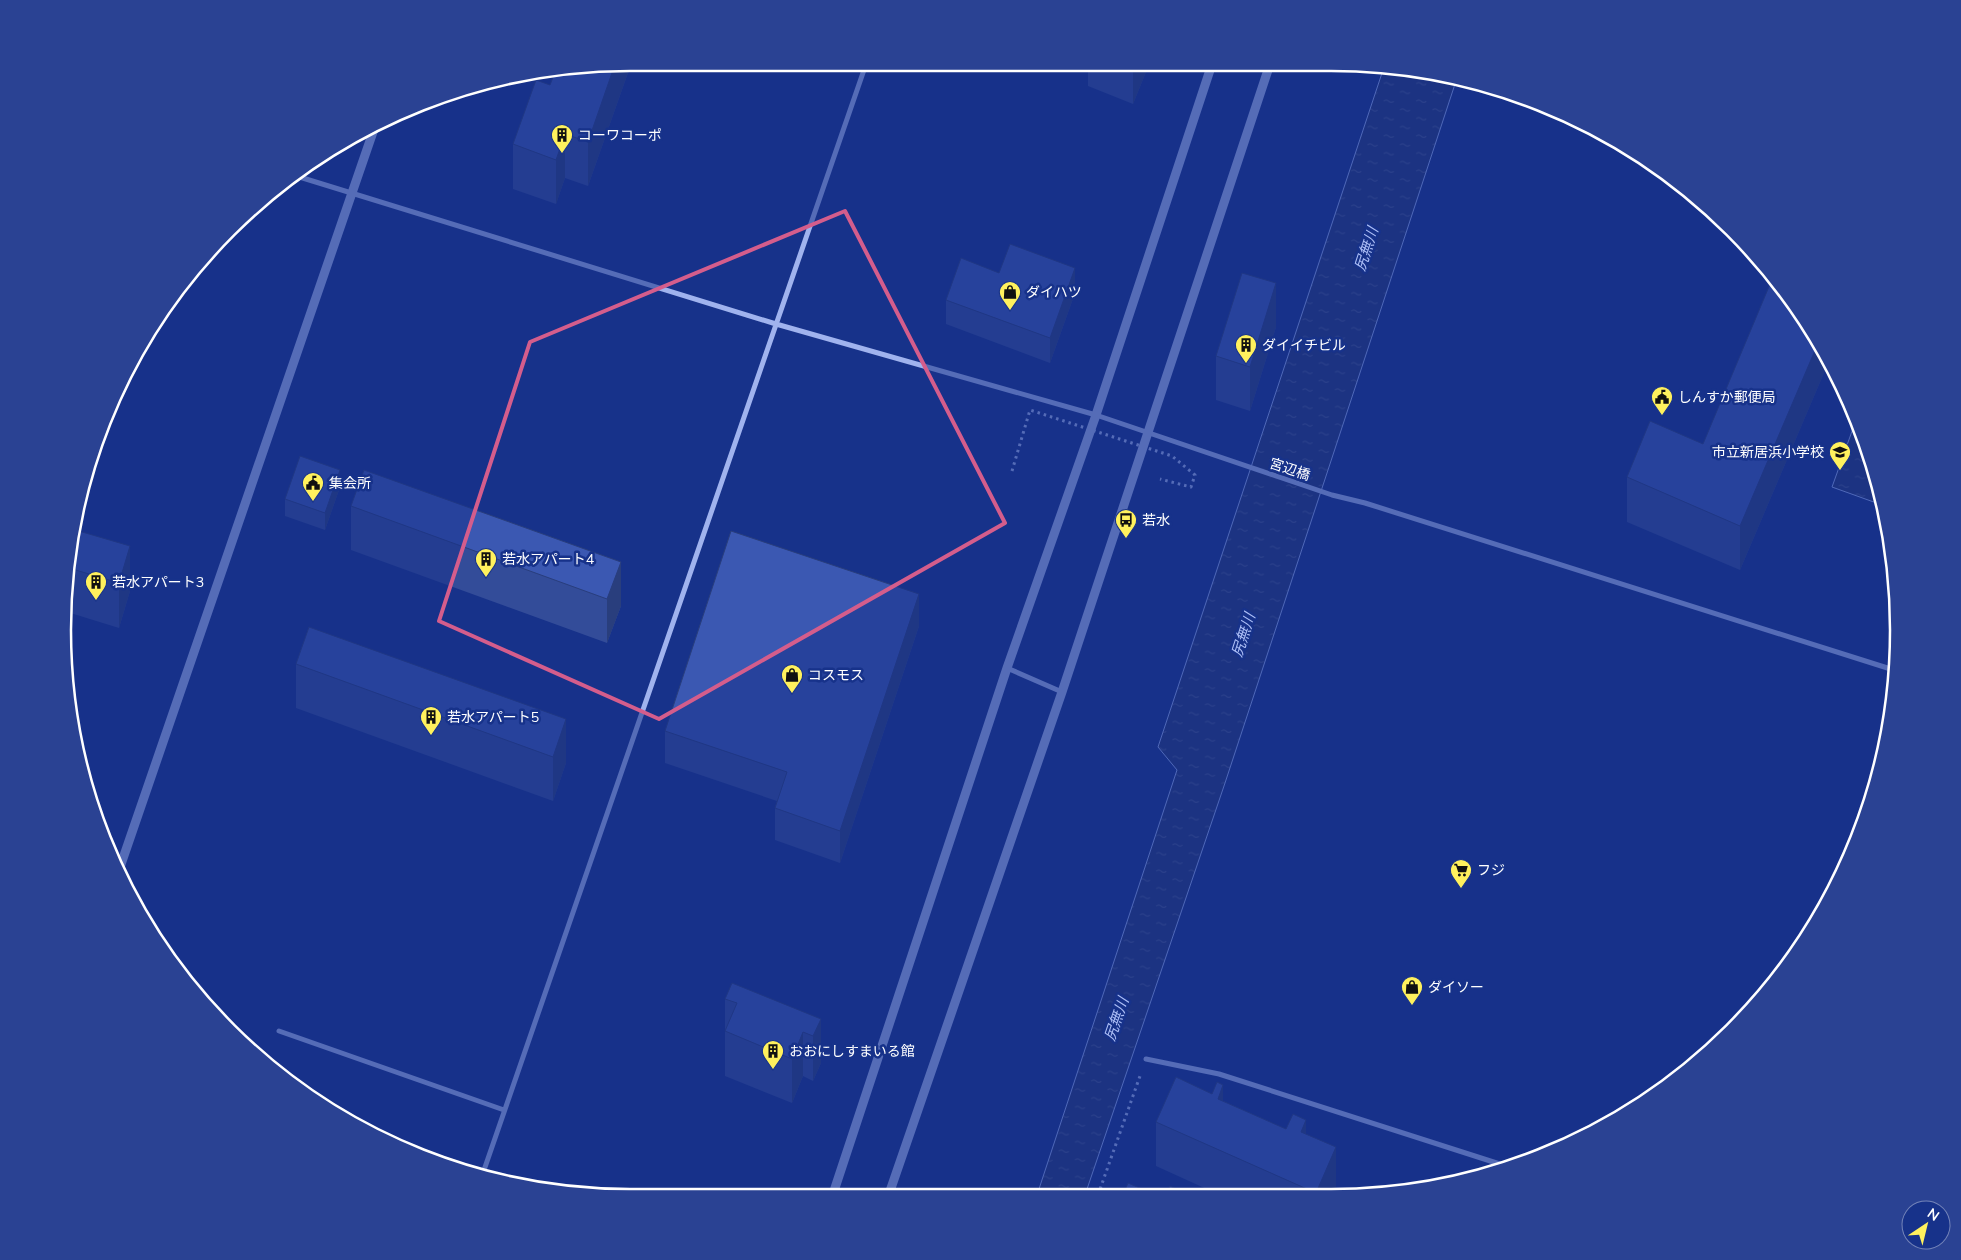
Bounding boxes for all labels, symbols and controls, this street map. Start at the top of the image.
building icon: コーワコーポ [550,123,574,154]
place label: コーワコーポ [578,126,662,144]
water label: 尻無川 [1350,223,1383,273]
shop icon: ダイハツ [998,280,1022,311]
place label: ダイハツ [1026,283,1082,301]
building icon: ダイイチビル [1234,333,1258,364]
place label: ダイイチビル [1262,336,1346,354]
public building icon: しんすか郵便局 [1650,385,1674,416]
place label: しんすか郵便局 [1678,388,1776,406]
school or university icon: 市立新居浜小学校 [1828,440,1852,471]
place label: 市立新居浜小学校 [1712,443,1824,461]
street label: 宮辺橋 [1267,454,1313,484]
public building icon: 集会所 [301,471,325,502]
place label: 集会所 [329,474,371,492]
bus stop icon: 若水 [1114,508,1138,539]
place label: 若水 [1142,511,1170,529]
building icon: 若水アパート4 [474,547,498,578]
place label: 若水アパート4 [502,550,595,568]
building icon: 若水アパート3 [84,570,108,601]
place label: 若水アパート3 [112,573,204,591]
water label: 尻無川 [1227,609,1260,659]
shop icon: コスモス [780,663,804,694]
place label: コスモス [808,666,864,684]
building icon: 若水アパート5 [419,705,443,736]
place label: 若水アパート5 [447,708,539,726]
supermarket icon: フジ [1449,858,1473,889]
place label: フジ [1477,861,1505,879]
shop icon: ダイソー [1400,975,1424,1006]
place label: ダイソー [1428,978,1484,996]
water label: 尻無川 [1100,993,1133,1043]
building icon: おおにしすまいる館 [761,1039,785,1070]
place label: おおにしすまいる館 [789,1042,915,1060]
north arrow [1901,1200,1951,1250]
text: N [1924,1204,1943,1225]

